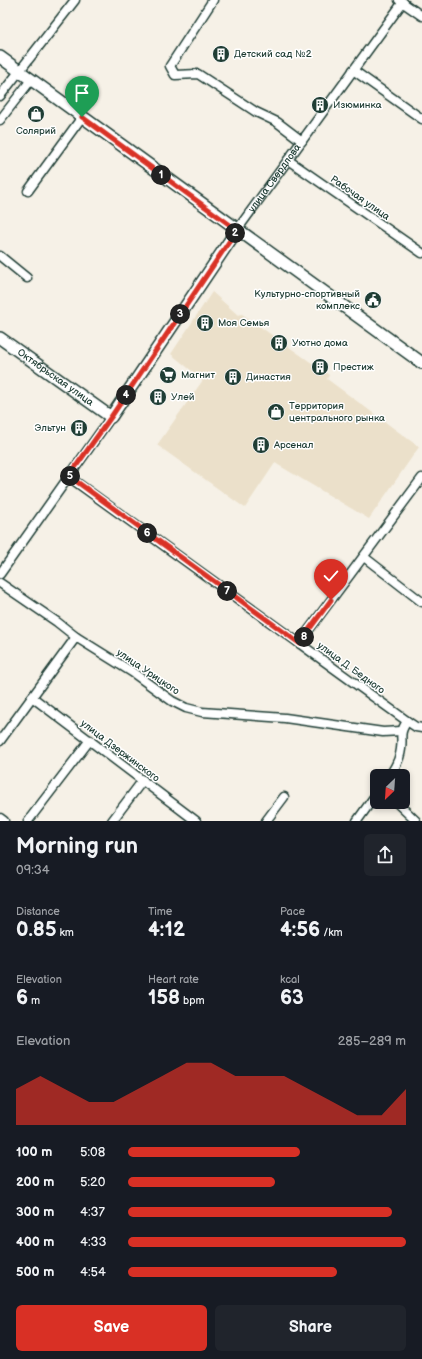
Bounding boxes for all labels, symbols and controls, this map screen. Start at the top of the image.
building icon: Детский сад №2 [211,44,231,64]
place label: Детский сад №2 [234,48,312,60]
pin [65,76,99,117]
icon: arrive [71,82,93,104]
building icon: Изюминка [310,95,330,115]
place label: Изюминка [333,99,382,111]
shop icon: Солярий [26,104,46,124]
place label: Солярий [16,125,56,137]
street label: улица Свердлова [246,142,304,215]
pin: 1 [151,165,171,185]
text: 1 [159,168,163,181]
street label: Рабочая улица [328,173,392,223]
pin: 2 [225,223,245,243]
text: 2 [232,226,238,239]
place label: Культурно-спортивный комплекс [254,288,360,312]
public building icon: Культурно-спортивный комплекс [363,290,383,310]
pin: 3 [170,304,190,324]
text: 3 [177,307,183,320]
building icon: Моя Семья [195,313,215,333]
place label: Моя Семья [218,317,270,329]
building icon: Уютно дома [269,333,289,353]
place label: Уютно дома [292,337,348,349]
street label: Октябрьская улица [15,346,96,409]
building icon: Престиж [310,357,330,377]
place label: Престиж [333,361,374,373]
supermarket icon: Магнит [158,365,178,385]
building icon: Династия [223,367,243,387]
place label: Магнит [181,369,215,381]
place label: Династия [246,371,291,383]
pin: 4 [116,385,136,405]
building icon: Улей [148,387,168,407]
text: 4 [123,388,129,401]
place label: Улей [171,391,195,403]
place label: Территория центрального рынка [289,400,385,424]
shop icon: Территория центрального рынка [266,402,286,422]
building icon: Эльтун [69,418,89,438]
place label: Эльтун [35,422,66,434]
building icon: Арсенал [251,435,271,455]
place label: Арсенал [273,439,314,451]
pin: 5 [60,466,80,486]
text: 5 [67,469,73,482]
pin: 6 [137,523,157,543]
text: 6 [144,526,150,539]
pin [314,559,348,600]
icon: check [320,565,342,587]
pin: 7 [217,581,237,601]
text: 7 [224,584,230,597]
pin: 8 [294,627,314,647]
text: 8 [301,630,307,643]
street label: улица Д. Бедного [315,640,387,696]
street label: улица Урицкого [114,647,182,697]
street label: улица Дзержинского [78,717,162,785]
north arrow [370,769,410,809]
map controls [370,769,410,809]
text: Morning run [16,833,138,860]
button: share [364,834,406,876]
text: 09:34 [16,862,50,878]
text: Distance [16,905,60,918]
text: Time [148,905,172,918]
text: Pace [280,905,305,918]
text: 0.85 [16,918,56,942]
text: 4:12 [148,918,185,942]
text: 4:56 [280,918,320,942]
text: km [56,926,74,939]
text: /km [320,926,343,939]
text: Elevation [16,973,62,986]
text: Heart rate [148,973,199,986]
text: kcal [280,973,300,986]
text: 6 [16,986,28,1010]
text: 158 [148,986,180,1010]
text: 63 [280,986,304,1010]
text: m [28,994,40,1007]
text: bpm [180,994,205,1007]
text: Elevation [16,1033,70,1049]
text: 285–289 m [338,1033,406,1049]
text: 100 m [16,1144,52,1160]
text: 5:08 [80,1144,105,1160]
text: 200 m [16,1174,54,1190]
text: 5:20 [80,1174,105,1190]
text: 300 m [16,1204,54,1220]
text: 4:37 [80,1204,105,1220]
text: 400 m [16,1234,54,1250]
text: 4:33 [80,1234,107,1250]
text: 500 m [16,1264,54,1280]
text: 4:54 [80,1264,106,1280]
button: Save [16,1305,207,1351]
button: Share [215,1305,406,1351]

